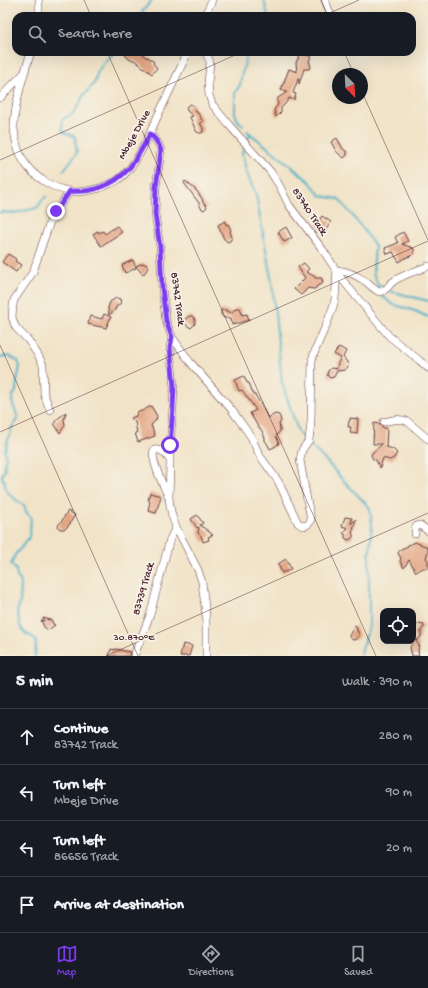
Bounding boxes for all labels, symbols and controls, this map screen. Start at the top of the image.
search box [12,12,416,56]
icon: search [26,23,48,45]
text: Search here [58,25,132,43]
north arrow [332,68,368,104]
street label: Mbeje Drive [117,108,154,162]
street label: 83740 Track [289,186,330,239]
route end [47,202,65,220]
street label: 83742 Track [167,272,187,327]
route start [161,436,179,454]
street label: 83739 Track [131,560,158,617]
map controls [380,608,416,644]
button: locate [380,608,416,644]
text: 30.870°E [112,632,155,644]
text: 5 min [16,672,53,692]
text: Walk · 390 m [342,675,412,690]
text: Continue [54,720,108,738]
icon: ahead [16,726,38,748]
text: 280 m [379,729,412,744]
text: 83742 Track [54,738,117,753]
text: Turn left [54,776,105,794]
icon: left [16,782,38,804]
text: 90 m [386,785,412,800]
text: Mbeje Drive [54,794,119,809]
text: Turn left [54,832,105,850]
icon: left [16,838,38,860]
text: 20 m [386,841,412,856]
text: 86656 Track [54,850,118,865]
icon: arrive [16,894,38,916]
text: Arrive at destination [54,896,184,914]
tab: Map [56,943,78,979]
tab: Directions [189,943,233,979]
tab: Saved [344,943,372,979]

